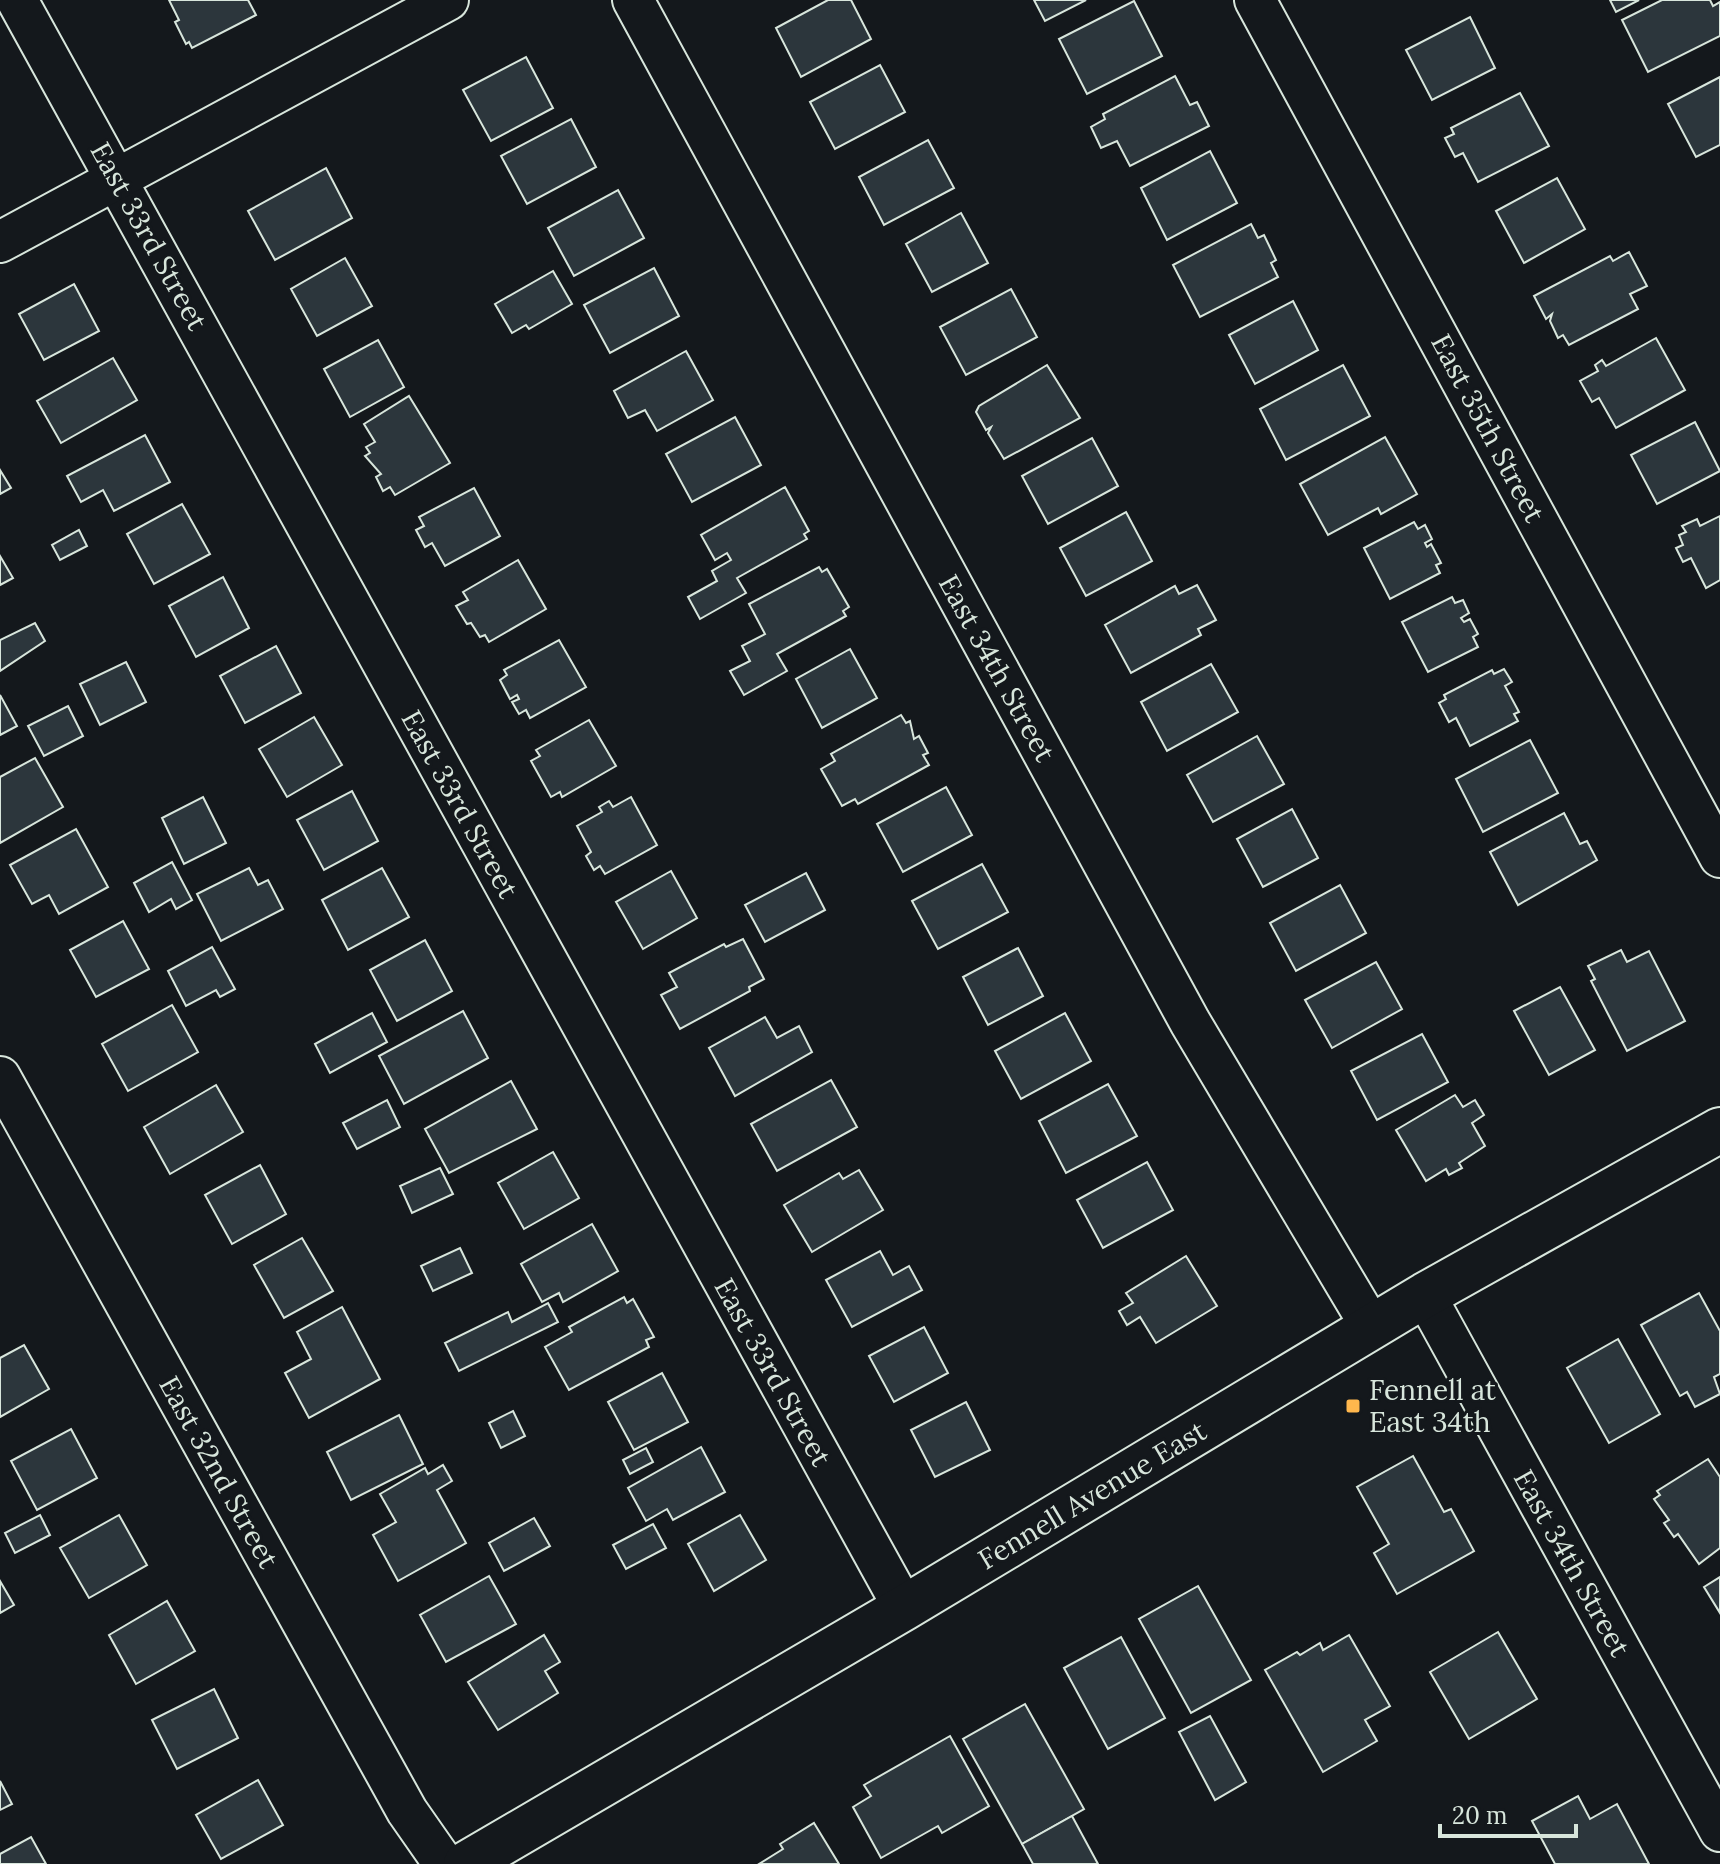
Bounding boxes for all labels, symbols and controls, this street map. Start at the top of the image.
street label: East 33rd Street [82,136,216,337]
street label: East 35th Street [1423,328,1553,529]
street label: East 34th Street [931,568,1063,768]
street label: East 33rd Street [393,704,527,905]
street label: East 33rd Street [706,1272,840,1473]
street label: East 32nd Street [151,1370,287,1575]
place label: Fennell at East 34th [1369,1372,1496,1440]
marker: Fennell at East 34th [1344,1397,1362,1415]
street label: Fennell Avenue East [971,1413,1213,1577]
street label: East 34th Street [1506,1463,1638,1663]
scale bar [1440,1788,1576,1838]
text: 20 m [1452,1800,1508,1831]

